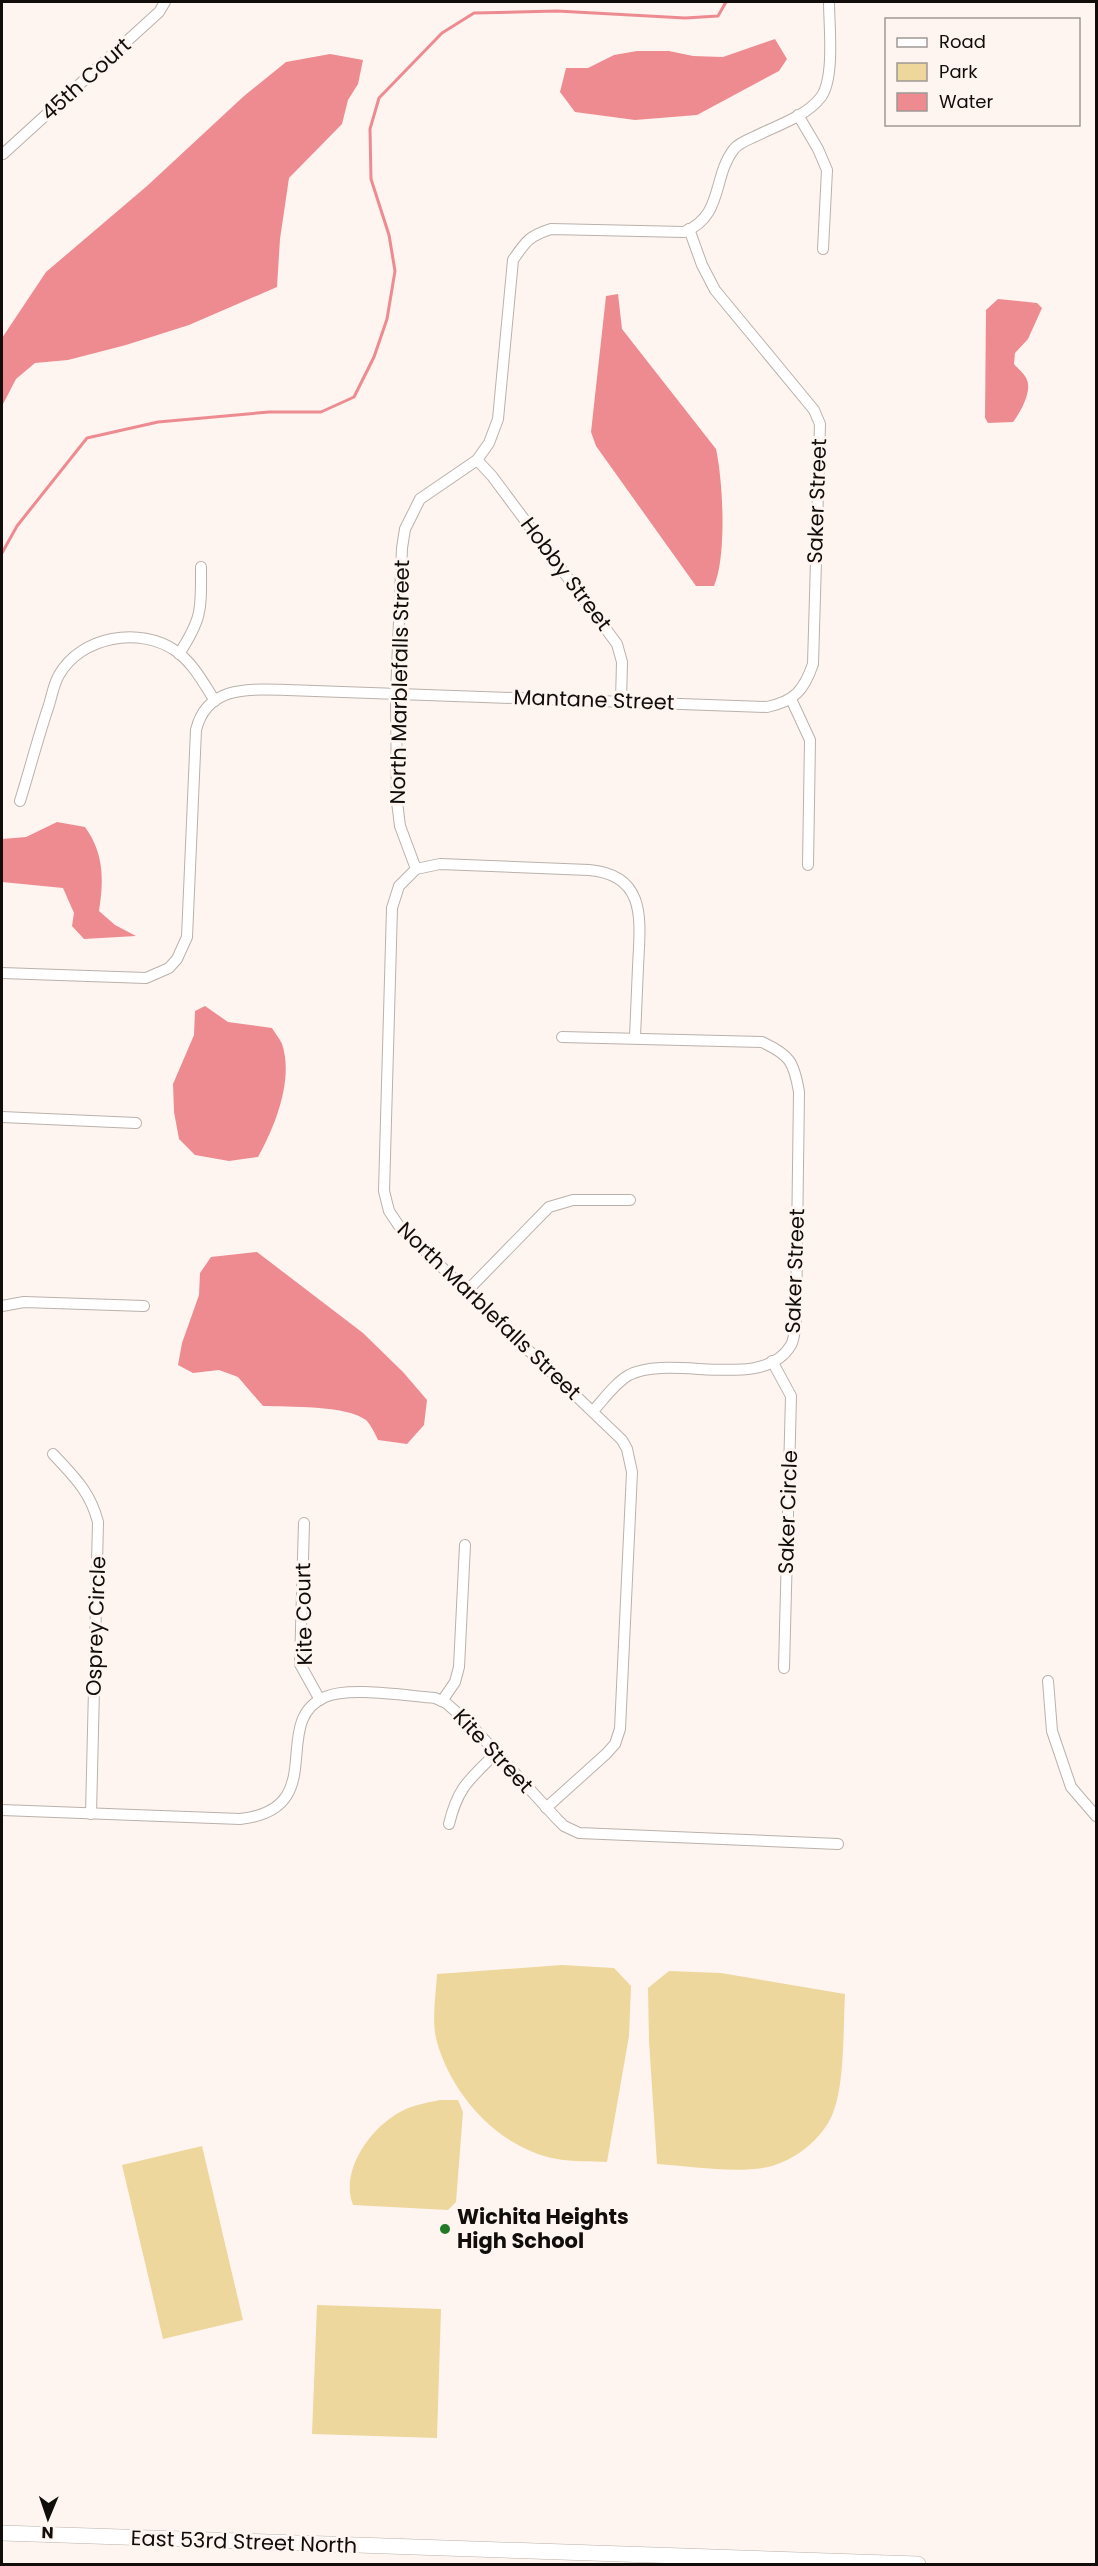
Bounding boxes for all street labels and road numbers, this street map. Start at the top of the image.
street label: 45th Court [34,30,137,127]
street label: Saker Street [800,438,833,564]
street label: Hobby Street [514,511,619,636]
street label: North Marblefalls Street [383,559,416,805]
street label: Mantane Street [513,682,675,717]
street label: Saker Street [778,1208,811,1334]
street label: North Marblefalls Street [391,1215,587,1406]
street label: Saker Circle [771,1450,804,1574]
street label: Osprey Circle [79,1555,112,1696]
street label: Kite Court [288,1562,319,1666]
street label: Kite Street [447,1702,540,1799]
street label: East 53rd Street North [130,2523,358,2560]

